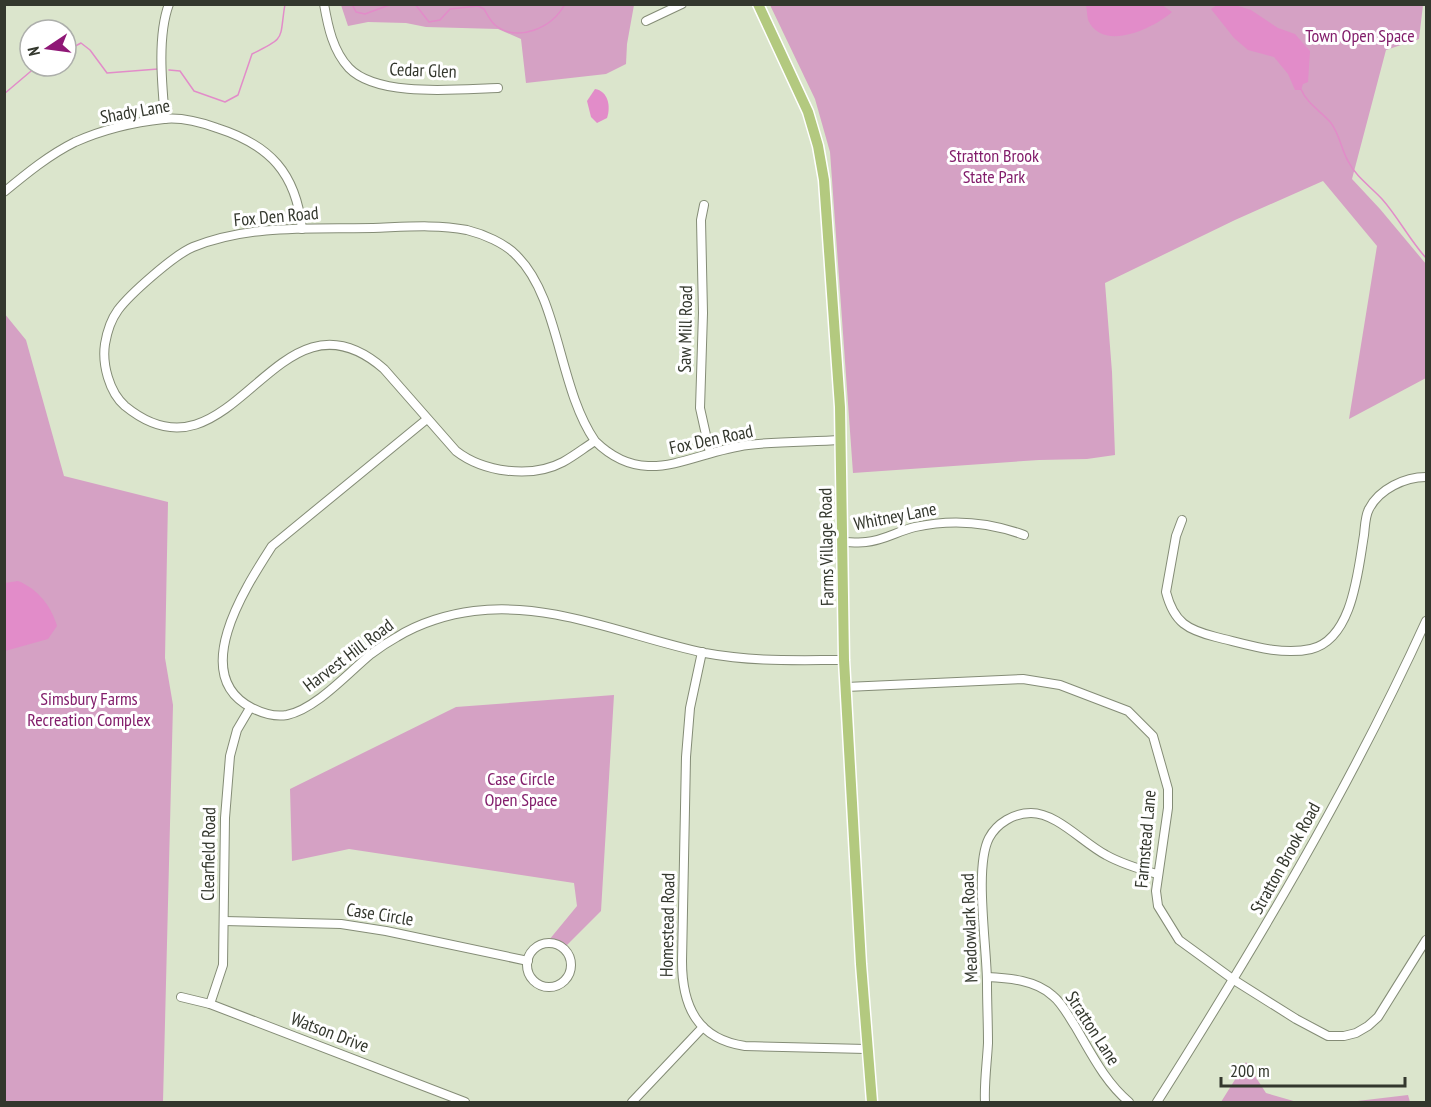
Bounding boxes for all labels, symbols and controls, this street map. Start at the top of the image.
north arrow [18,18,78,78]
park label: Town Open Space [1305,24,1415,47]
text: N [23,45,44,58]
street label: Cedar Glen [389,57,457,83]
street label: Shady Lane [98,94,172,128]
park label: Stratton Brook State Park [949,144,1039,188]
street label: Fox Den Road [233,201,319,231]
street label: Saw Mill Road [673,285,697,373]
street label: Fox Den Road [667,419,755,459]
street label: Farms Village Road [813,488,839,606]
street label: Whitney Lane [852,497,938,535]
street label: Harvest Hill Road [298,613,398,697]
park label: Simsbury Farms Recreation Complex [27,687,151,731]
park label: Case Circle Open Space [484,767,558,811]
street label: Farmstead Lane [1129,789,1161,889]
street label: Stratton Brook Road [1245,798,1325,918]
street label: Clearfield Road [196,807,220,901]
street label: Homestead Road [655,873,679,977]
street label: Meadowlark Road [956,873,982,983]
street label: Case Circle [345,897,415,931]
street label: Stratton Lane [1061,987,1125,1069]
street label: Watson Drive [288,1007,372,1057]
scale bar [1221,1050,1406,1088]
text: 200 m [1230,1059,1270,1082]

